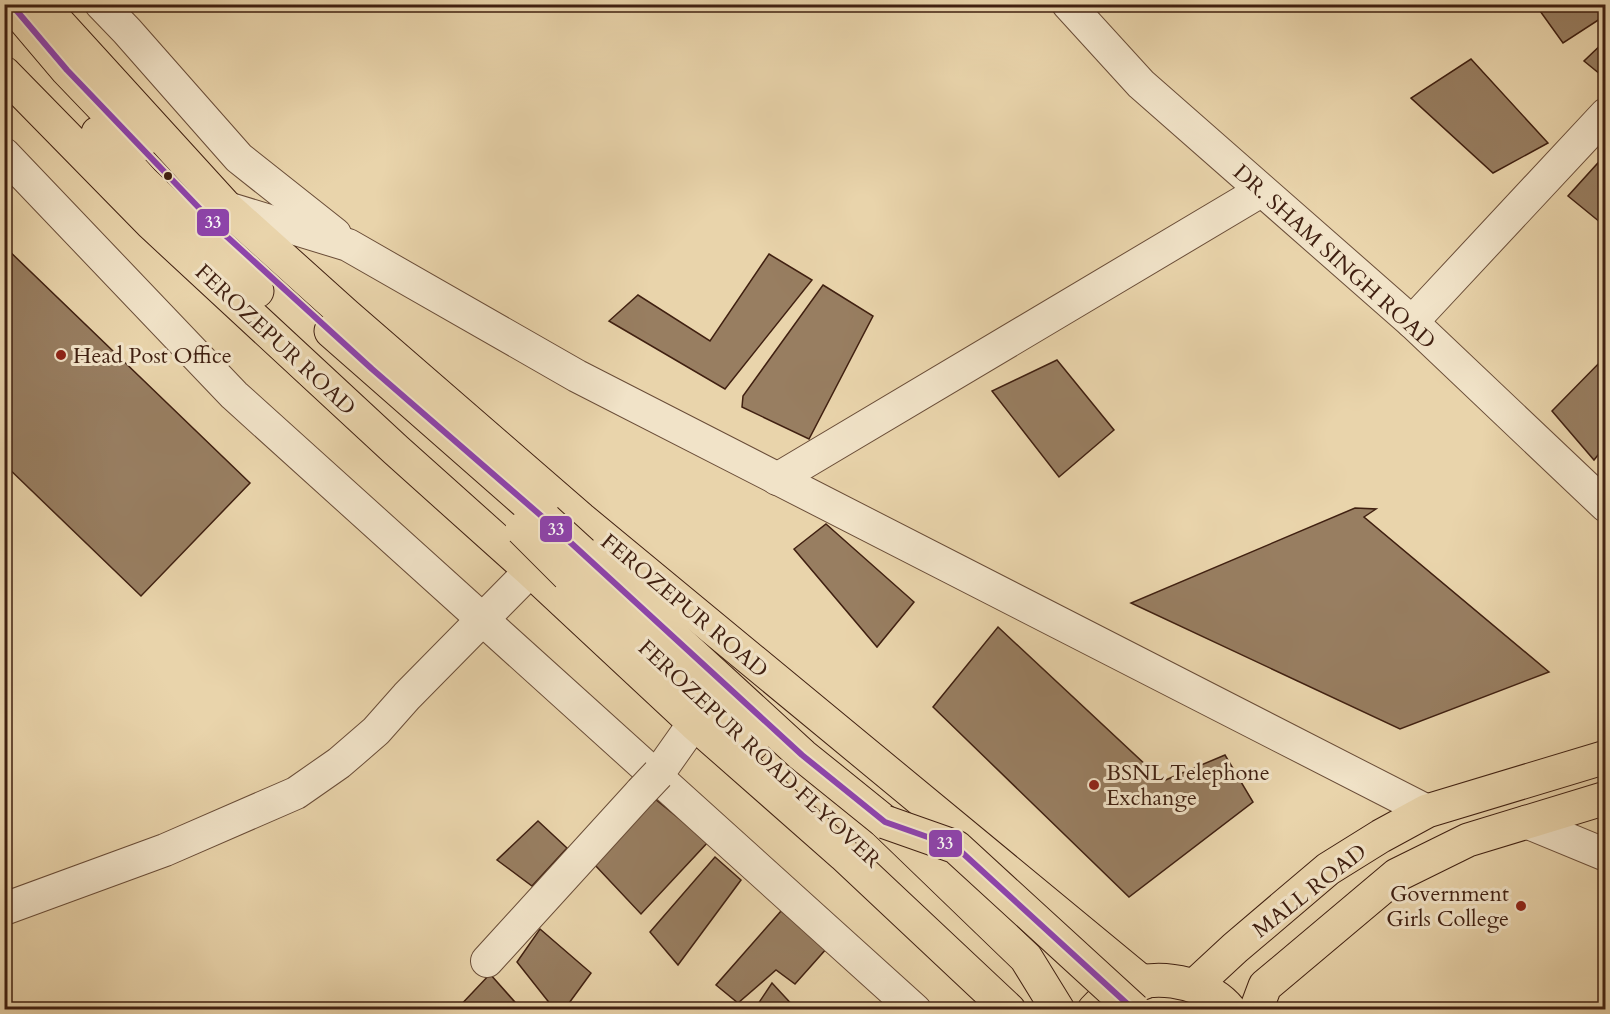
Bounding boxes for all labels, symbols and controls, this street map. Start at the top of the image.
street label: DR. SHAM SINGH ROAD [1227,158,1442,356]
unlabelled marker [162,170,174,182]
line badge: 33 [196,208,230,237]
text: 33 [205,212,221,234]
street label: FEROZEPUR ROAD [188,257,362,422]
place label: Head Post Office [73,341,232,371]
marker: Head Post Office [54,348,68,362]
line badge: 33 [539,515,573,543]
text: 33 [548,519,564,541]
street label: FEROZEPUR ROAD [594,527,774,685]
street label: FEROZEPUR ROAD FLYOVER [631,633,888,875]
place label: BSNL Telephone Exchange [1106,758,1270,813]
marker: BSNL Telephone Exchange [1087,778,1101,792]
line badge: 33 [928,829,963,858]
text: 33 [937,833,953,855]
street label: MALL ROAD [1247,837,1373,945]
place label: Government Girls College [1386,879,1509,934]
marker: Government Girls College [1514,899,1528,913]

